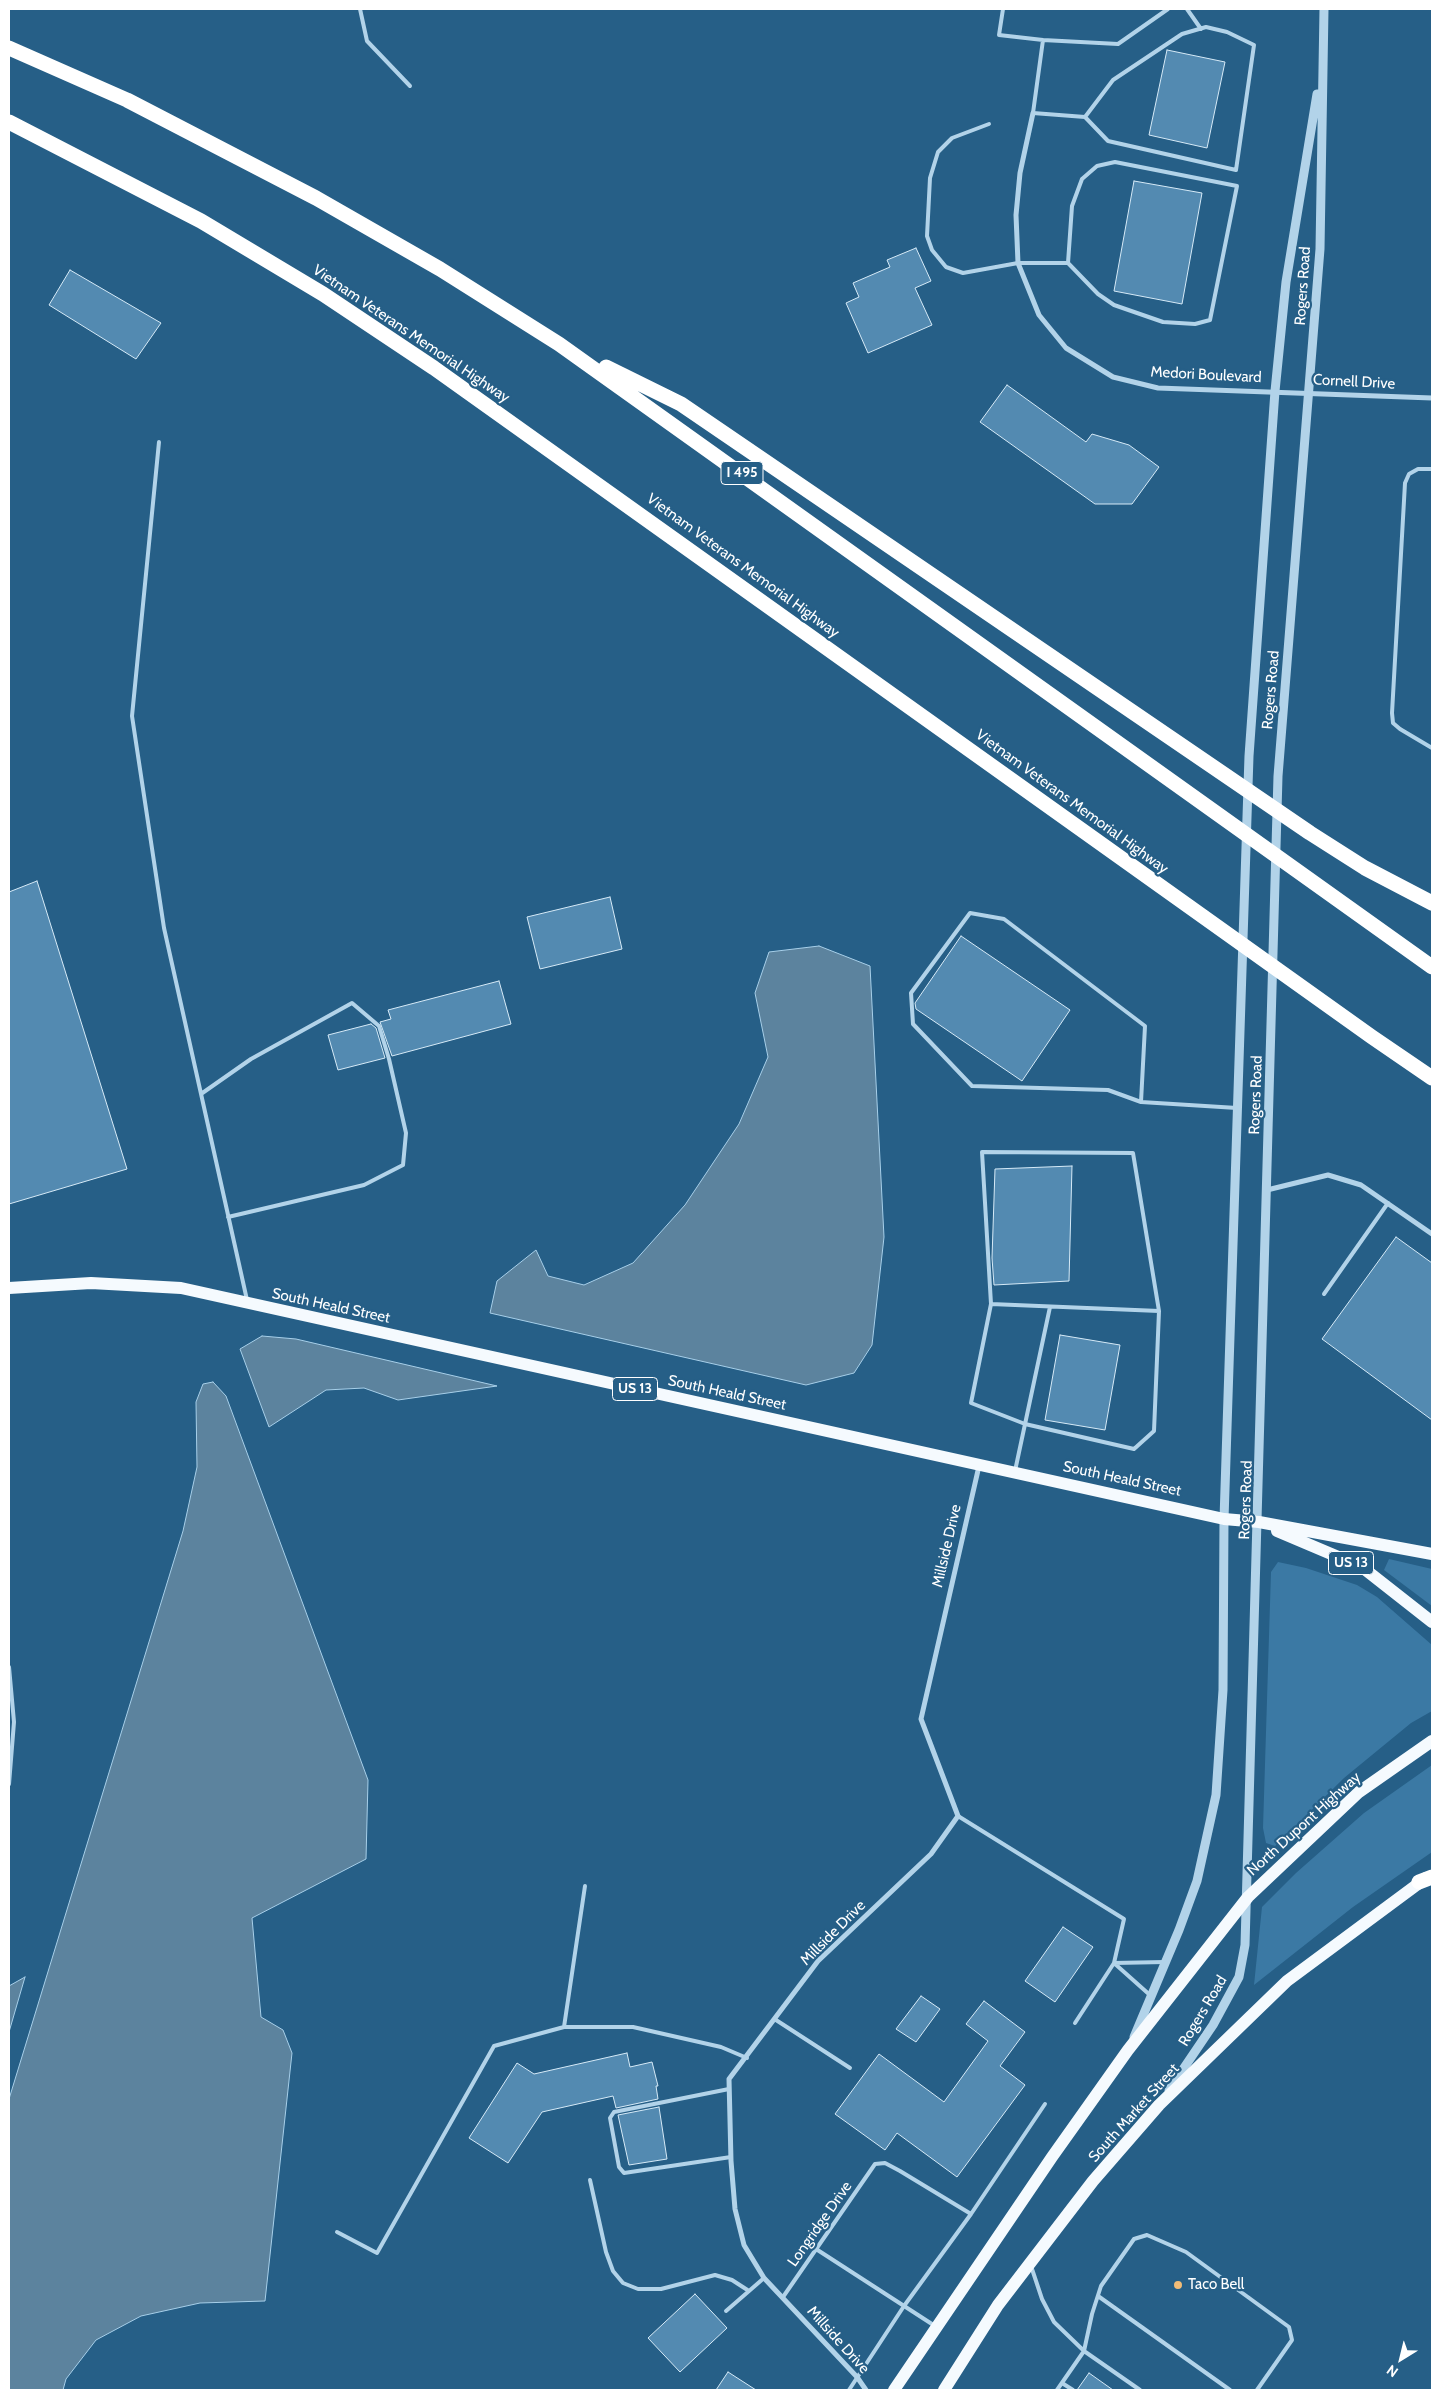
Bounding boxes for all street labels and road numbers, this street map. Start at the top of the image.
street label: Rogers Road [1291,246,1315,326]
street label: Vietnam Veterans Memorial Highway [309,261,513,407]
street label: Medori Boulevard [1150,363,1262,387]
street label: Cornell Drive [1312,371,1396,393]
road number: I 495 [721,462,763,484]
street label: Vietnam Veterans Memorial Highway [643,490,843,642]
street label: Rogers Road [1259,650,1283,730]
street label: Vietnam Veterans Memorial Highway [972,726,1172,878]
street label: Rogers Road [1246,1055,1266,1135]
street label: South Heald Street [270,1285,392,1327]
street label: South Heald Street [666,1372,788,1414]
road number: US 13 [612,1378,658,1400]
street label: South Heald Street [1061,1458,1183,1500]
street label: Rogers Road [1236,1460,1256,1540]
street label: Millside Drive [929,1503,965,1589]
road number: US 13 [1328,1552,1374,1575]
street label: North Dupont Highway [1244,1768,1364,1880]
street label: Millside Drive [797,1897,869,1969]
street label: Rogers Road [1175,1972,1231,2050]
street label: South Market Street [1085,2060,1183,2166]
street label: Longridge Drive [784,2178,856,2270]
street label: Millside Drive [803,2303,873,2377]

